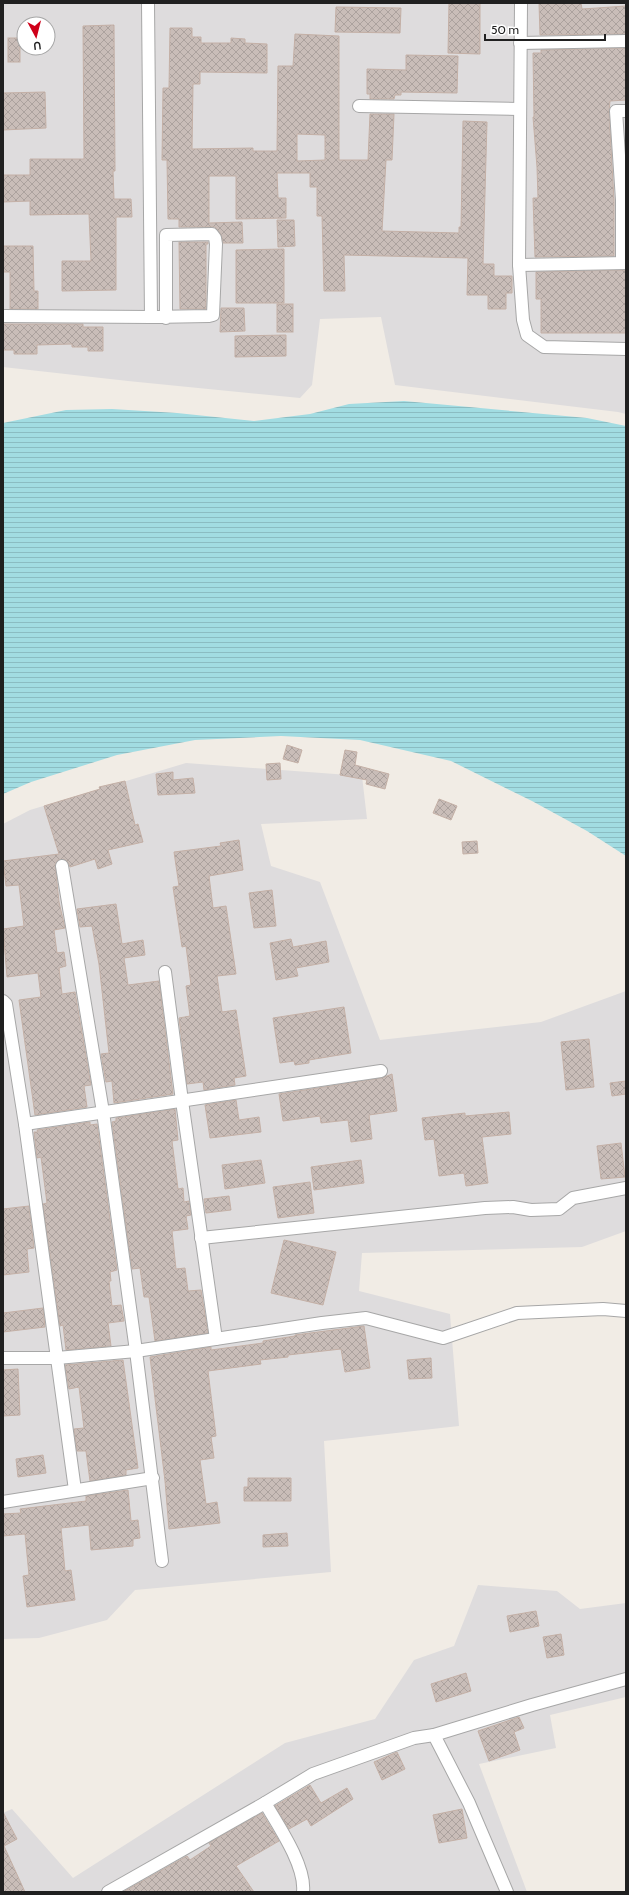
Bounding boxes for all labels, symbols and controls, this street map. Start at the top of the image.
north arrow [16,16,56,56]
scale bar [485,16,605,42]
text: 50 m [491,22,519,37]
text: U [32,38,42,53]

